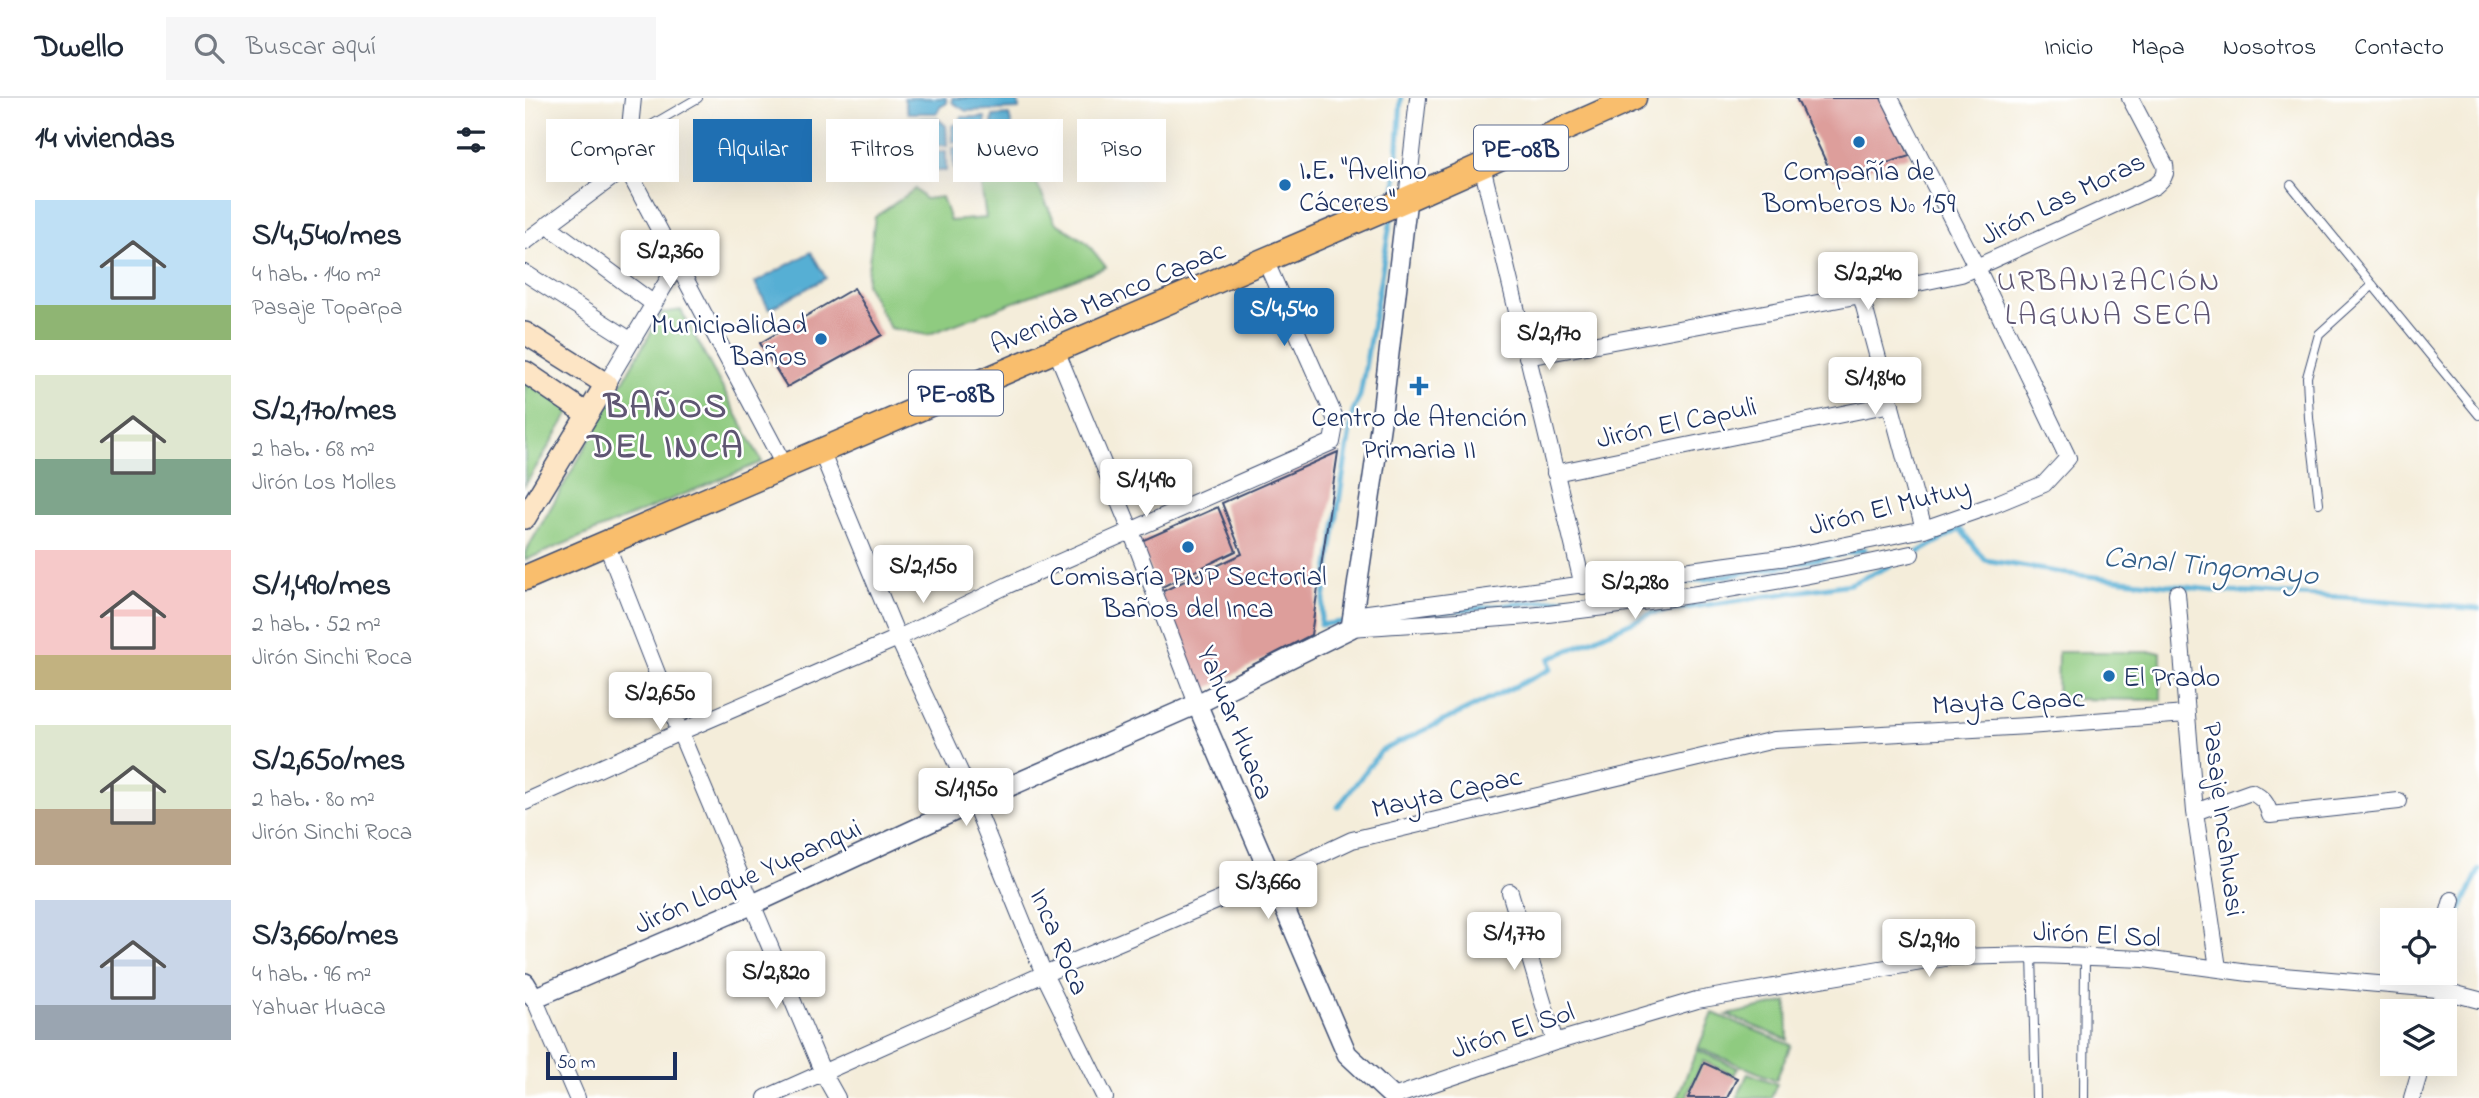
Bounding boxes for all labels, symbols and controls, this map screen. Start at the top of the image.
search box [166,17,656,80]
text: Dwello [35,24,124,72]
icon: search [190,29,228,67]
text: Buscar aquí [246,29,376,67]
text: Inicio [2044,31,2093,66]
text: Mapa [2131,31,2185,66]
text: Nosotros [2223,31,2316,66]
text: Contacto [2354,31,2444,66]
text: 14 viviendas [35,118,175,162]
chip: Comprar [546,119,679,182]
chip: Alquilar [693,119,812,182]
chip: Filtros [826,119,939,182]
chip: Nuevo [953,119,1063,182]
chip: Piso [1077,119,1166,182]
icon: filters [452,121,490,159]
road number: PE-08B [1474,126,1568,170]
marker: Compañía de Bomberos Nº 159 [1851,134,1867,150]
street label: Jirón Las Moras [1974,142,2153,258]
place label: I.E. "Avelino Cáceres" [1299,152,1427,225]
place label: Compañía de Bomberos Nº 159 [1761,153,1956,226]
marker: I.E. "Avelino Cáceres" [1277,177,1293,193]
text: S/4,540/mes [252,215,402,259]
icon: home [91,228,175,312]
pin: S/2,360 [605,230,735,290]
street label: Avenida Manco Capac [985,231,1233,367]
text: S/2,360 [637,236,703,269]
pin: S/2,240 [1803,252,1933,312]
text: S/2,240 [1834,258,1902,291]
text: 4 hab. · 140 m² [252,259,381,292]
district label: URBANIZACIÓN LAGUNA SECA [1997,261,2221,339]
pin: S/4,540 [1219,288,1349,348]
text: Pasaje Toparpa [252,292,402,325]
text: S/4,540 [1250,294,1318,327]
place label: Municipalidad Baños [651,306,807,379]
pin: S/2,170 [1484,313,1614,372]
text: S/2,170 [1517,318,1581,351]
marker: Municipalidad Baños [813,331,829,347]
pin: S/1,840 [1810,358,1940,417]
text: S/1,840 [1844,363,1906,396]
road number: PE-08B [909,370,1003,416]
marker: Centro de Atención Primaria II [1409,376,1429,396]
district label: BAÑOS DEL INCA [585,383,745,474]
street label: Jirón El Capuli [1593,387,1761,461]
text: S/2,170/mes [252,390,397,434]
place label: Centro de Atención Primaria II [1311,399,1527,472]
icon: home [91,403,175,487]
text: 2 hab. · 68 m² [252,434,375,467]
pin: S/1,490 [1081,460,1211,519]
text: S/1,490 [1116,465,1176,498]
text: Jirón Los Molles [252,467,396,500]
street label: Jirón El Mutuy [1805,469,1975,548]
water label: Canal Tingomayo [2102,537,2321,599]
marker: Comisaría PNP Sectorial Baños del Inca [1180,539,1196,555]
pin: S/2,150 [858,546,988,605]
text: S/2,150 [889,551,957,584]
place label: Comisaría PNP Sectorial Baños del Inca [1049,558,1327,631]
pin: S/2,280 [1570,561,1700,621]
text: S/1,490/mes [252,565,391,609]
text: S/2,280 [1601,567,1669,600]
icon: home [91,578,175,662]
text: 2 hab. · 52 m² [252,609,381,642]
street label: Yahuar Huaca [1184,640,1283,807]
text: Jirón Sinchi Roca [252,642,412,675]
place label: El Prado [2123,659,2220,700]
marker: El Prado [2101,668,2117,684]
pin: S/2,650 [595,672,725,732]
text: S/2,650 [625,678,695,711]
street label: Mayta Capac [1931,679,2086,728]
street label: Pasaje Incahuasi [2189,720,2254,919]
text: S/2,650/mes [252,740,405,784]
icon: home [91,753,175,837]
street label: Mayta Capac [1368,757,1526,832]
pin: S/1,950 [901,768,1031,828]
text: S/1,950 [934,774,998,807]
text: 2 hab. · 80 m² [252,784,375,817]
street label: Jirón Lloque Yupanqui [628,810,869,947]
text: Jirón Sinchi Roca [252,817,412,850]
pin: S/3,660 [1203,862,1333,921]
text: S/3,660 [1235,867,1301,900]
street label: Inca Roca [1017,883,1099,1002]
map controls [2380,908,2457,1076]
button: locate [2380,908,2457,985]
pin: S/1,770 [1449,912,1579,972]
street label: Jirón El Sol [2032,913,2162,960]
text: S/3,660/mes [252,915,399,959]
text: S/1,770 [1483,918,1545,951]
pin: S/2,910 [1864,920,1994,979]
text: S/2,910 [1898,925,1960,958]
icon: home [91,928,175,1012]
pin: S/2,820 [711,951,841,1011]
text: S/2,820 [742,957,810,990]
text: 4 hab. · 96 m² [252,959,371,992]
text: Yahuar Huaca [252,992,386,1025]
street label: Jirón El Sol [1446,993,1580,1072]
button: layers [2380,999,2457,1076]
scale bar [546,1049,677,1081]
text: 50 m [557,1050,596,1077]

